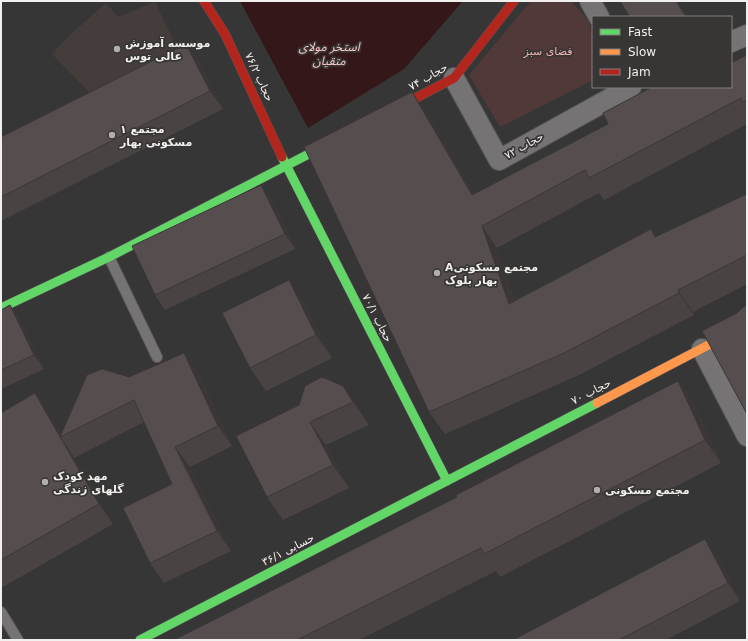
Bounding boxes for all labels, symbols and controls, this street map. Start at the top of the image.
legend [592,16,732,88]
text: Fast [628,25,652,39]
place label: موسسه آموزش عالی توس [125,36,210,63]
water label: استخر مولای متقیان [298,40,361,68]
marker: موسسه آموزش عالی توس [112,44,122,54]
park label: فضای سبز [523,45,572,58]
text: Slow [628,45,656,59]
street label: حجاب ۷۶/۲ [242,50,276,104]
street label: حجاب ۷۴ [406,61,450,93]
text: Jam [627,65,651,79]
place label: ۱ مجتمع مسکونی بهار [119,123,192,149]
marker: ۱ مجتمع مسکونی بهار [107,130,117,140]
street label: حجاب ۷۲ [502,130,546,162]
place label: Aمجتمع مسکونی بهار بلوک [445,261,538,287]
marker: Aمجتمع مسکونی بهار بلوک [432,268,442,278]
street label: حجاب ۷۰/۱ [359,292,395,344]
street label: حجاب ۷۰ [569,376,613,408]
place label: مهد کودک گلهای زندگی [53,470,124,496]
marker: مهد کودک گلهای زندگی [40,477,50,487]
place label: مجتمع مسکونی [605,484,690,497]
marker: مجتمع مسکونی [592,485,602,495]
street label: حسابی ۳۶/۱ [260,531,316,569]

